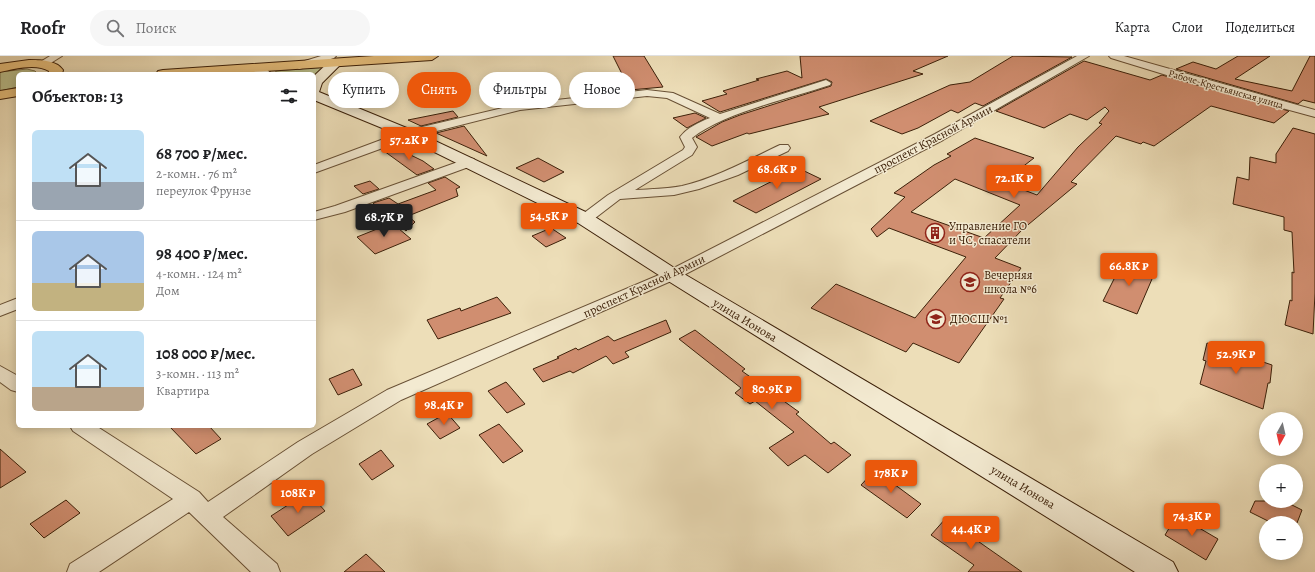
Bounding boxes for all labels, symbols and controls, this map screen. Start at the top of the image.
search box [90,10,370,46]
text: Roofr [20,15,66,41]
icon: search [104,17,126,39]
text: Поиск [136,18,177,38]
text: Карта [1115,18,1150,37]
text: Слои [1172,18,1203,37]
text: Поделиться [1225,18,1295,37]
street label: Рабоче-Крестьянская улица [1167,66,1285,113]
chip: Купить [328,72,399,108]
chip: Снять [407,72,471,108]
chip: Фильтры [479,72,561,108]
chip: Новое [569,72,635,108]
text: Объектов: 13 [32,85,123,108]
icon: filters [278,85,300,107]
street label: проспект Красной Армии [871,101,995,177]
pin: 57.2K ₽ [372,127,446,161]
text: 57.2K ₽ [390,131,428,148]
text: 68 700 ₽/мес. [156,142,248,165]
icon: home [64,146,112,194]
pin: 68.6K ₽ [740,156,814,190]
text: 68.6K ₽ [757,160,797,177]
text: 2-комн. · 76 m² [156,165,237,182]
pin: 72.1K ₽ [977,165,1051,199]
text: 72.1K ₽ [995,169,1033,186]
text: переулок Фрунзе [156,182,251,199]
pin: 54.5K ₽ [512,203,586,237]
pin: 68.7K ₽ [347,204,421,238]
text: 54.5K ₽ [530,207,568,224]
text: 68.7K ₽ [365,208,403,225]
place label: Управление ГО и ЧС, спасатели [949,218,1031,248]
building icon: Управление ГО и ЧС, спасатели [924,222,946,244]
text: 98 400 ₽/мес. [156,242,248,265]
icon: home [64,247,112,295]
street label: проспект Красной Армии [580,251,708,321]
pin: 66.8K ₽ [1092,253,1166,287]
text: 66.8K ₽ [1109,257,1149,274]
text: 4-комн. · 124 m² [156,265,242,282]
place label: Вечерняя школа №6 [984,267,1037,297]
school or university icon: Вечерняя школа №6 [959,271,981,293]
text: Дом [156,282,180,299]
street label: улица Ионова [709,294,780,346]
school or university icon: ДЮСШ №1 [925,308,947,330]
place label: ДЮСШ №1 [950,311,1008,327]
pin: 52.9K ₽ [1199,341,1273,375]
text: 108 000 ₽/мес. [156,342,256,365]
text: 52.9K ₽ [1217,345,1255,362]
icon: home [64,347,112,395]
text: 3-комн. · 113 m² [156,365,239,382]
pin: 80.9K ₽ [735,376,809,410]
text: 80.9K ₽ [752,380,792,397]
text: Квартира [156,382,210,399]
pin: 98.4K ₽ [407,392,481,426]
text: 98.4K ₽ [424,396,464,413]
north arrow [1259,412,1303,456]
map controls [1259,412,1303,560]
pin: 178K ₽ [858,460,924,494]
street label: улица Ионова [987,461,1058,513]
text: 178K ₽ [874,464,908,481]
button: + [1259,464,1303,508]
pin: 108K ₽ [265,480,331,514]
text: 108K ₽ [281,484,315,501]
pin: 74.3K ₽ [1155,503,1229,537]
text: 74.3K ₽ [1173,507,1211,524]
pin: 44.4K ₽ [934,516,1008,550]
button: − [1259,516,1303,560]
text: 44.4K ₽ [951,520,991,537]

